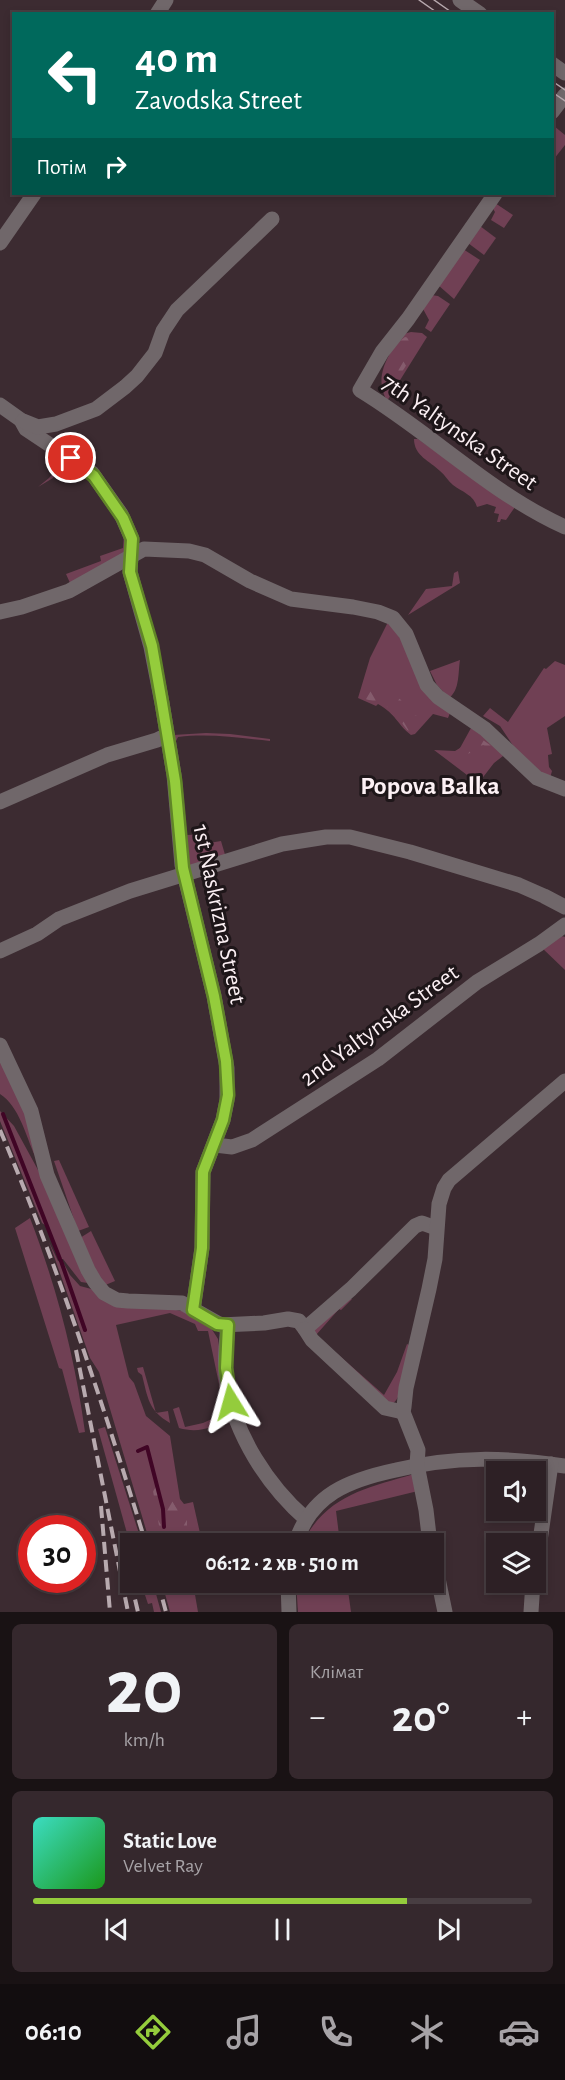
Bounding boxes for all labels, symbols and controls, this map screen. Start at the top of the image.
icon: left [36,36,114,114]
text: 40 m [135,38,218,80]
text: Zavodska Street [135,87,302,114]
icon: right [99,150,132,183]
text: Потім [36,156,87,178]
street label: 7th Yaltynska Street [377,370,542,495]
pin [45,432,96,483]
icon: arrive [54,441,87,474]
district label: Popova Balka [360,773,500,799]
street label: 1st Naskrizna Street [188,822,250,1007]
street label: 2nd Yaltynska Street [296,960,463,1091]
position arrow [199,1370,263,1434]
map controls [486,1461,546,1593]
button: sound [486,1461,546,1521]
speed limit sign: 30 [18,1515,96,1593]
button: layers [486,1533,546,1593]
text: 06:12 · 2 хв · 510 m [205,1552,359,1574]
text: 20 [106,1650,183,1728]
text: Клімат [310,1662,363,1682]
text: 20° [392,1695,450,1740]
text: − [310,1701,325,1734]
text: + [516,1701,532,1734]
text: km/h [124,1730,165,1750]
text: Static Love [123,1830,217,1852]
text: Velvet Ray [123,1856,203,1876]
icon: previous [100,1913,133,1946]
icon: pause [266,1913,299,1946]
icon: next [432,1913,465,1946]
icon: directions [132,2011,174,2053]
icon: music [223,2011,265,2053]
icon: phone [315,2011,357,2053]
icon: climate [406,2011,448,2053]
icon: car [498,2011,540,2053]
text: 06:10 [25,2018,82,2045]

